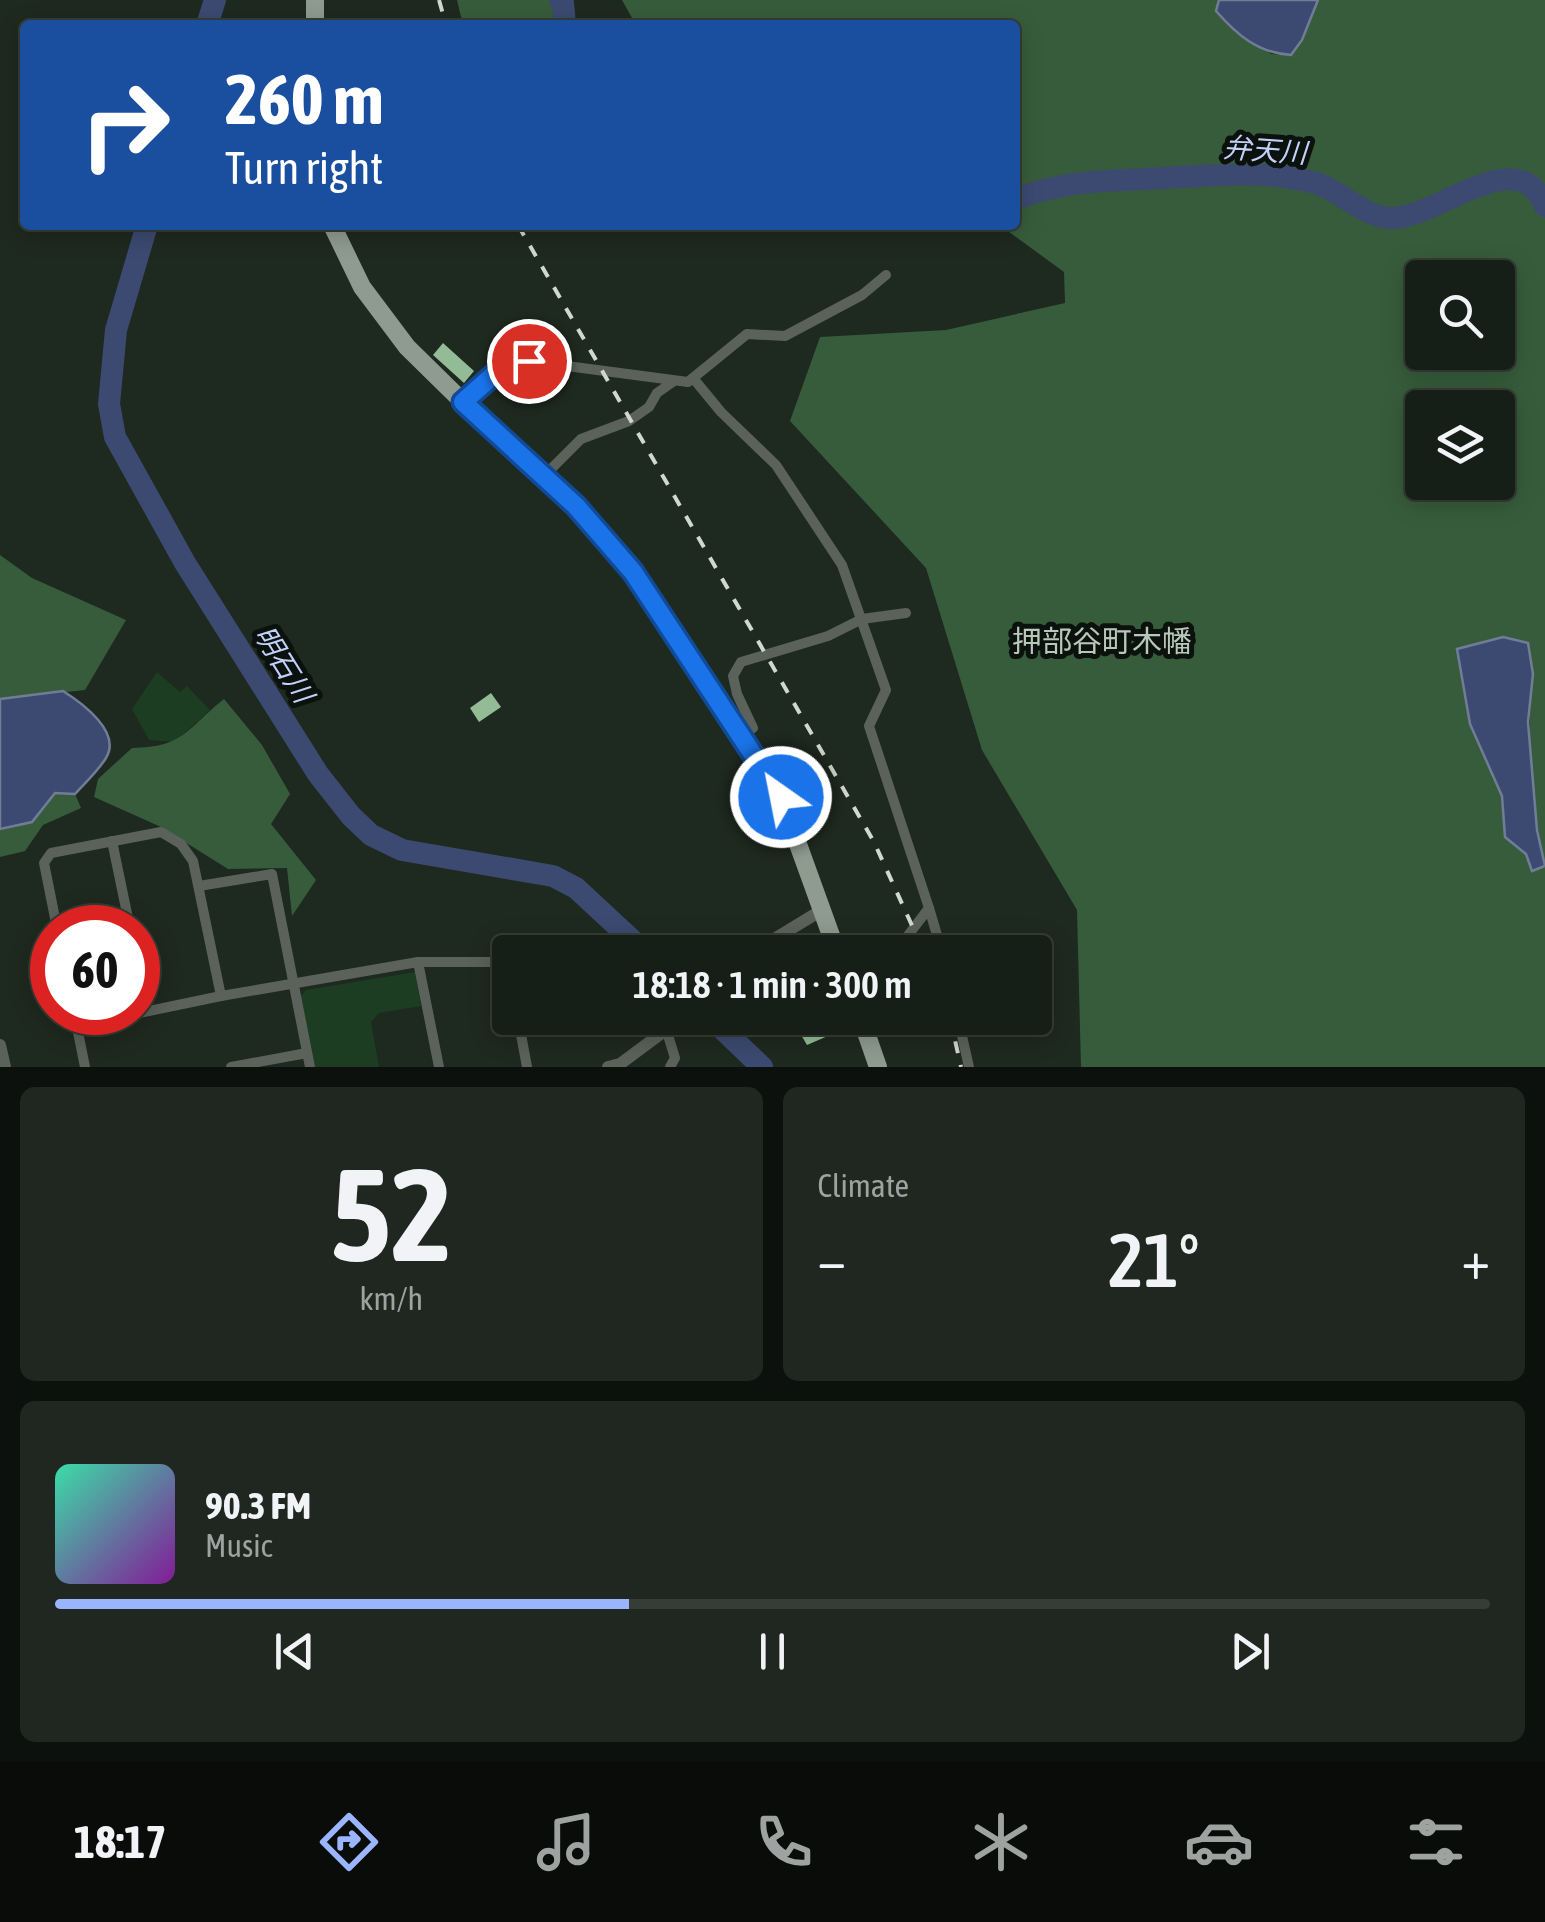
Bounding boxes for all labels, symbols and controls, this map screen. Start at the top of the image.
text: 260 m [225,59,384,139]
icon: right [60,60,190,190]
water label: 弁天川 [1222,131,1311,169]
text: Turn right [225,142,383,194]
map controls [1405,260,1515,500]
button: search [1405,260,1515,370]
pin [487,319,572,404]
icon: arrive [502,334,557,389]
button: layers [1405,390,1515,500]
water label: 明石川 [248,620,321,711]
district label: 押部谷町木幡 [1012,624,1192,658]
position arrow [729,745,833,849]
speed limit sign: 60 [30,905,160,1035]
text: 18:18 · 1 min · 300 m [632,963,912,1006]
text: 52 [330,1140,452,1289]
text: Climate [818,1167,909,1204]
text: 21° [1108,1217,1199,1303]
text: − [818,1228,846,1291]
text: + [1461,1228,1490,1291]
text: km/h [360,1280,423,1317]
text: 90.3 FM [205,1484,311,1527]
text: Music [205,1527,272,1564]
icon: previous [267,1624,322,1679]
icon: pause [745,1624,800,1679]
icon: next [1223,1624,1278,1679]
icon: directions [314,1807,384,1877]
icon: music [531,1807,601,1877]
icon: phone [749,1807,819,1877]
icon: climate [966,1807,1036,1877]
icon: car [1184,1807,1254,1877]
icon: filters [1401,1807,1471,1877]
text: 18:17 [74,1816,166,1868]

